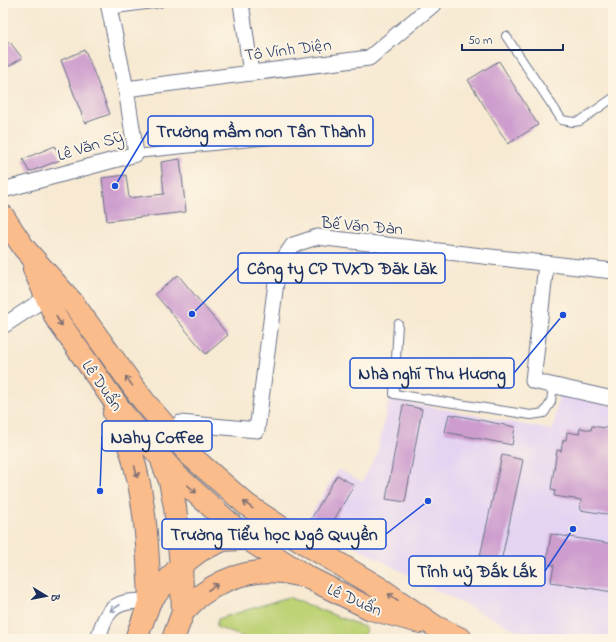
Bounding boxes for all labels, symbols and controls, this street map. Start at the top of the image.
scale bar [462,26,563,52]
text: 50 m [468,32,492,50]
street label: Tô Vĩnh Diện [243,33,333,68]
callout: Trường mầm non Tân Thành [148,116,373,146]
text: Trường mầm non Tân Thành [156,120,366,147]
street label: Lê Văn Sỹ [54,125,127,169]
street label: Bế Văn Đàn [319,210,404,243]
callout: Công ty CP TVXD Đăk Lăk [238,253,445,283]
text: Công ty CP TVXD Đăk Lăk [247,257,438,284]
one-way arrow [55,315,63,326]
street label: Lê Duẩn [75,355,129,417]
callout: Nhà nghĩ Thu Hương [350,358,514,388]
text: Nhà nghĩ Thu Hương [358,362,506,389]
one-way arrow [125,376,133,387]
callout: Nahy Coffee [102,421,212,451]
text: Nahy Coffee [110,426,205,453]
one-way arrow [133,465,141,478]
one-way arrow [186,484,197,493]
one-way arrow [242,501,253,509]
callout: Trường Tiểu học Ngô Quyền [162,519,386,549]
text: Trường Tiểu học Ngô Quyền [170,523,378,550]
callout: Tỉnh uỷ Đắk Lắk [409,556,545,586]
text: Tỉnh uỷ Đắk Lắk [417,560,538,587]
north arrow [26,576,66,616]
street label: Lê Duẩn [323,577,386,624]
one-way arrow [207,583,218,591]
text: B [46,592,64,603]
one-way arrow [388,593,399,601]
one-way arrow [110,604,121,612]

